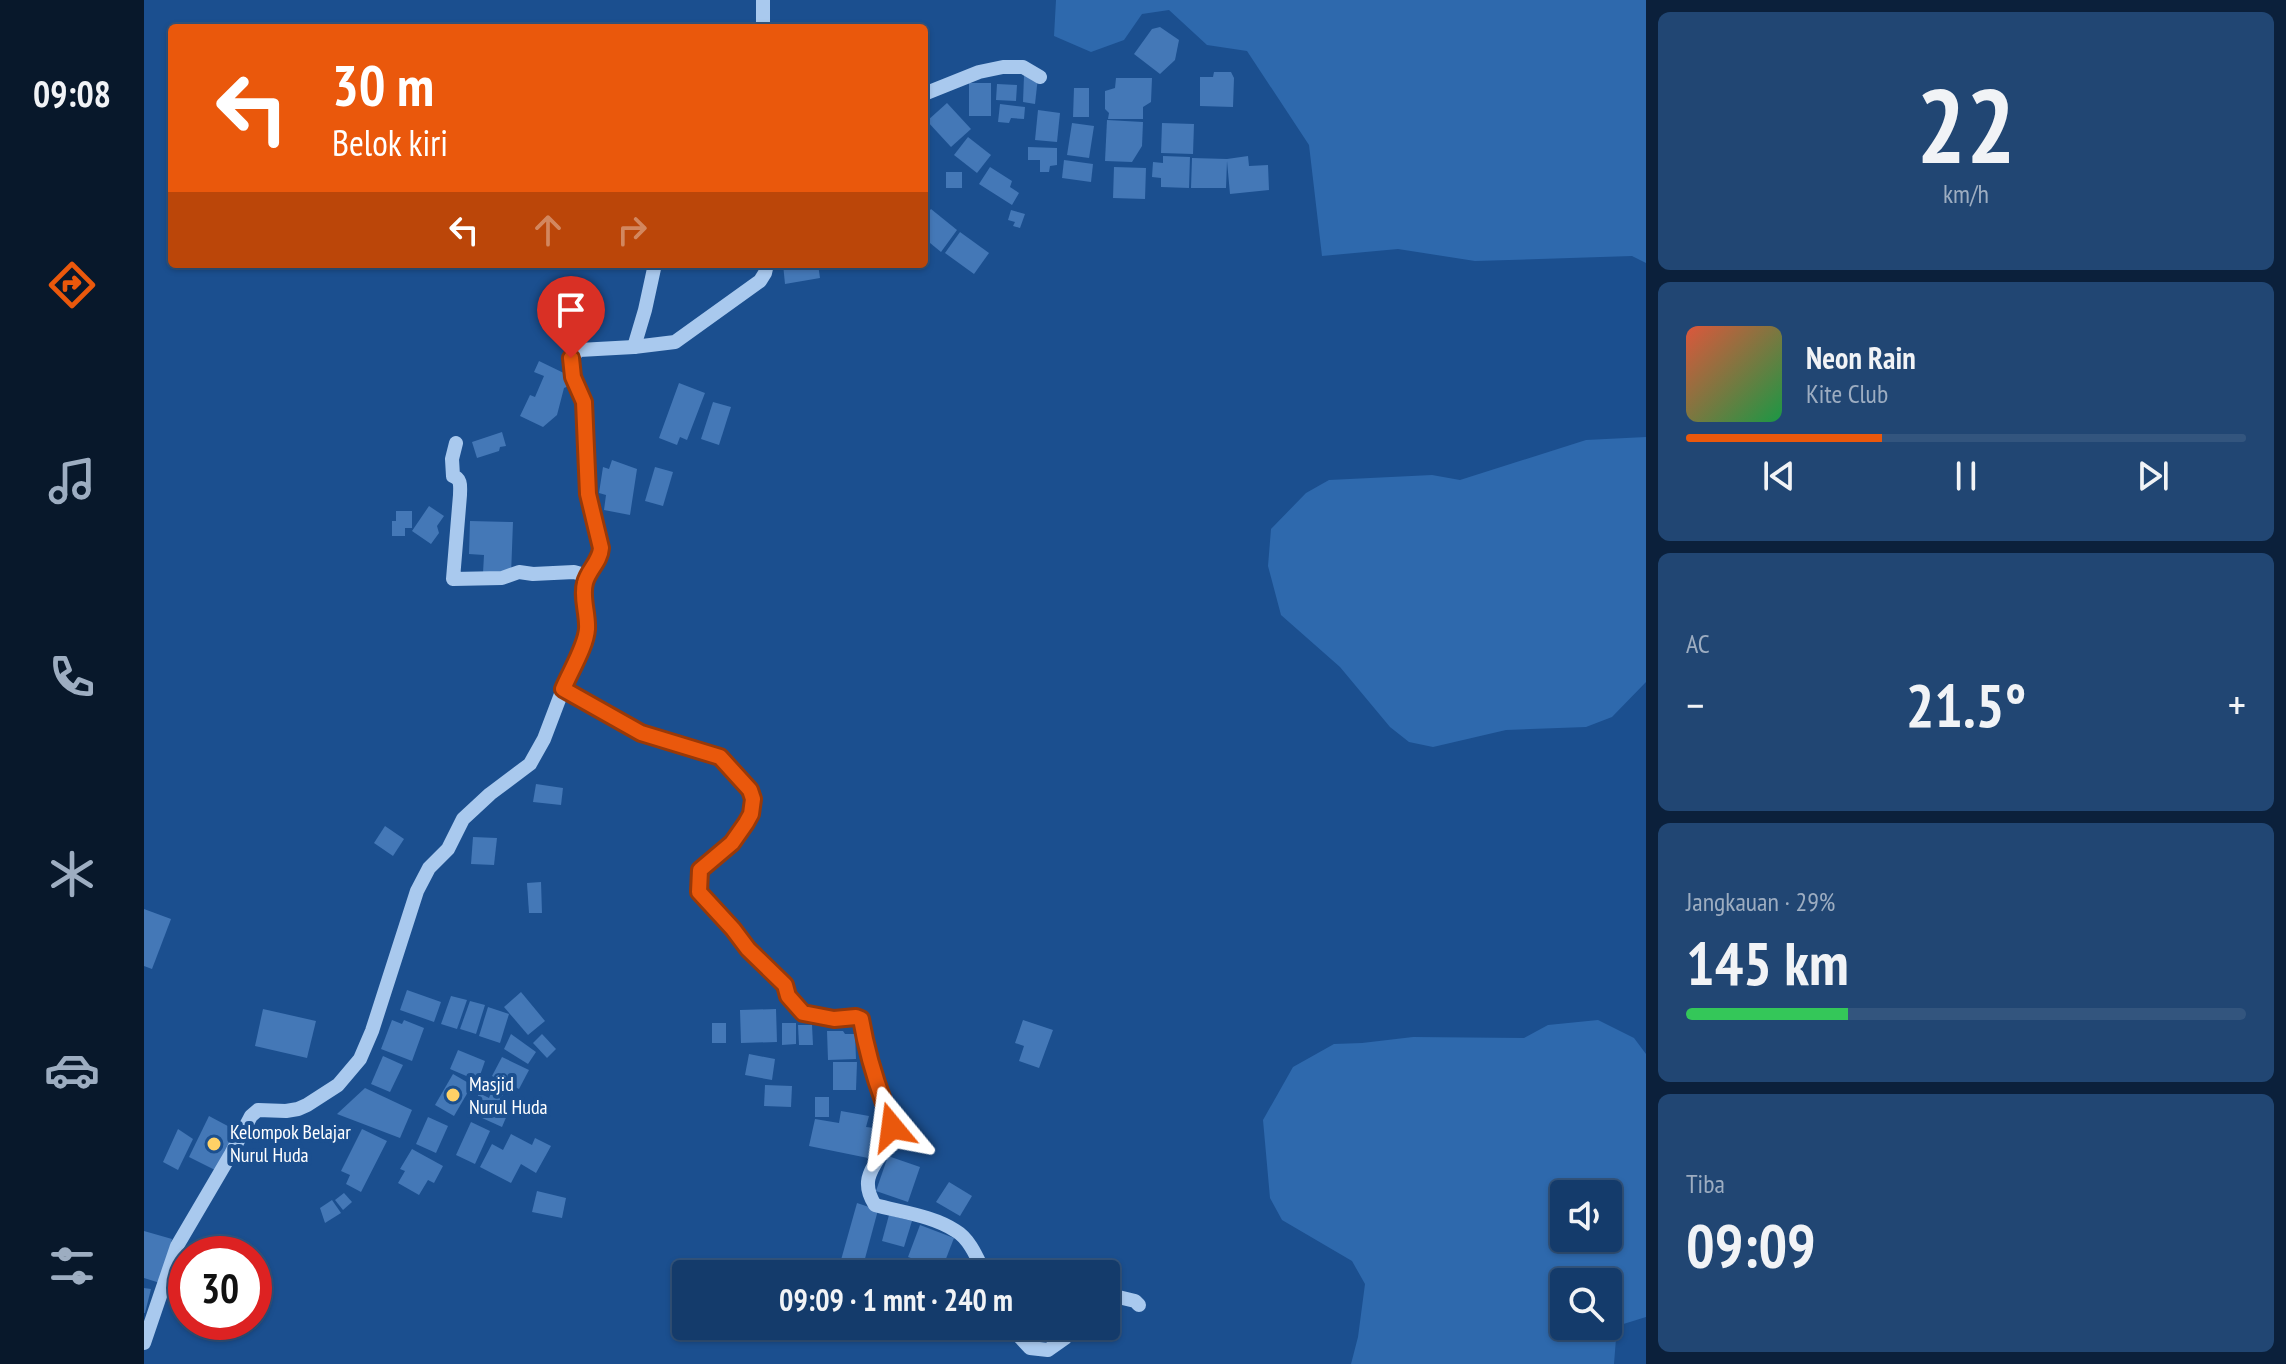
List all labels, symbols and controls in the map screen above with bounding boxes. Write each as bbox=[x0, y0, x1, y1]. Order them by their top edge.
text: 30 m bbox=[332, 49, 434, 121]
icon: left bbox=[200, 56, 304, 160]
text: 22 bbox=[1916, 57, 2016, 192]
text: 09:08 bbox=[33, 70, 111, 117]
text: Belok kiri bbox=[332, 119, 448, 166]
text: km/h bbox=[1943, 177, 1989, 210]
icon: left bbox=[442, 208, 486, 252]
icon: ahead bbox=[526, 208, 570, 252]
icon: right bbox=[610, 208, 654, 252]
icon: directions bbox=[44, 257, 100, 313]
pin bbox=[537, 276, 605, 358]
icon: arrive bbox=[549, 288, 593, 332]
text: Neon Rain bbox=[1806, 338, 1916, 377]
text: Kite Club bbox=[1806, 377, 1888, 410]
icon: music bbox=[44, 453, 100, 509]
icon: previous bbox=[1757, 454, 1801, 498]
icon: pause bbox=[1944, 454, 1988, 498]
icon: next bbox=[2131, 454, 2175, 498]
text: AC bbox=[1686, 627, 1710, 660]
icon: phone bbox=[44, 649, 100, 705]
text: 21.5° bbox=[1906, 666, 2026, 744]
text: − bbox=[1686, 676, 1704, 733]
text: + bbox=[2228, 676, 2246, 733]
icon: climate bbox=[44, 846, 100, 902]
text: Jangkauan · 29% bbox=[1686, 885, 1835, 918]
text: 145 km bbox=[1686, 924, 1849, 1002]
icon: car bbox=[44, 1042, 100, 1098]
place label: Masjid Nurul Huda bbox=[469, 1071, 548, 1120]
position arrow bbox=[850, 1085, 934, 1169]
marker: Masjid Nurul Huda bbox=[444, 1086, 462, 1104]
place label: Kelompok Belajar Nurul Huda bbox=[230, 1119, 351, 1168]
marker: Kelompok Belajar Nurul Huda bbox=[205, 1135, 223, 1153]
text: Tiba bbox=[1686, 1167, 1725, 1200]
map controls bbox=[1550, 1180, 1622, 1340]
button: sound bbox=[1550, 1180, 1622, 1252]
text: 09:09 bbox=[1686, 1206, 1816, 1284]
speed limit sign: 30 bbox=[168, 1236, 272, 1340]
icon: filters bbox=[44, 1238, 100, 1294]
button: search bbox=[1550, 1268, 1622, 1340]
text: 09:09 · 1 mnt · 240 m bbox=[779, 1280, 1013, 1319]

